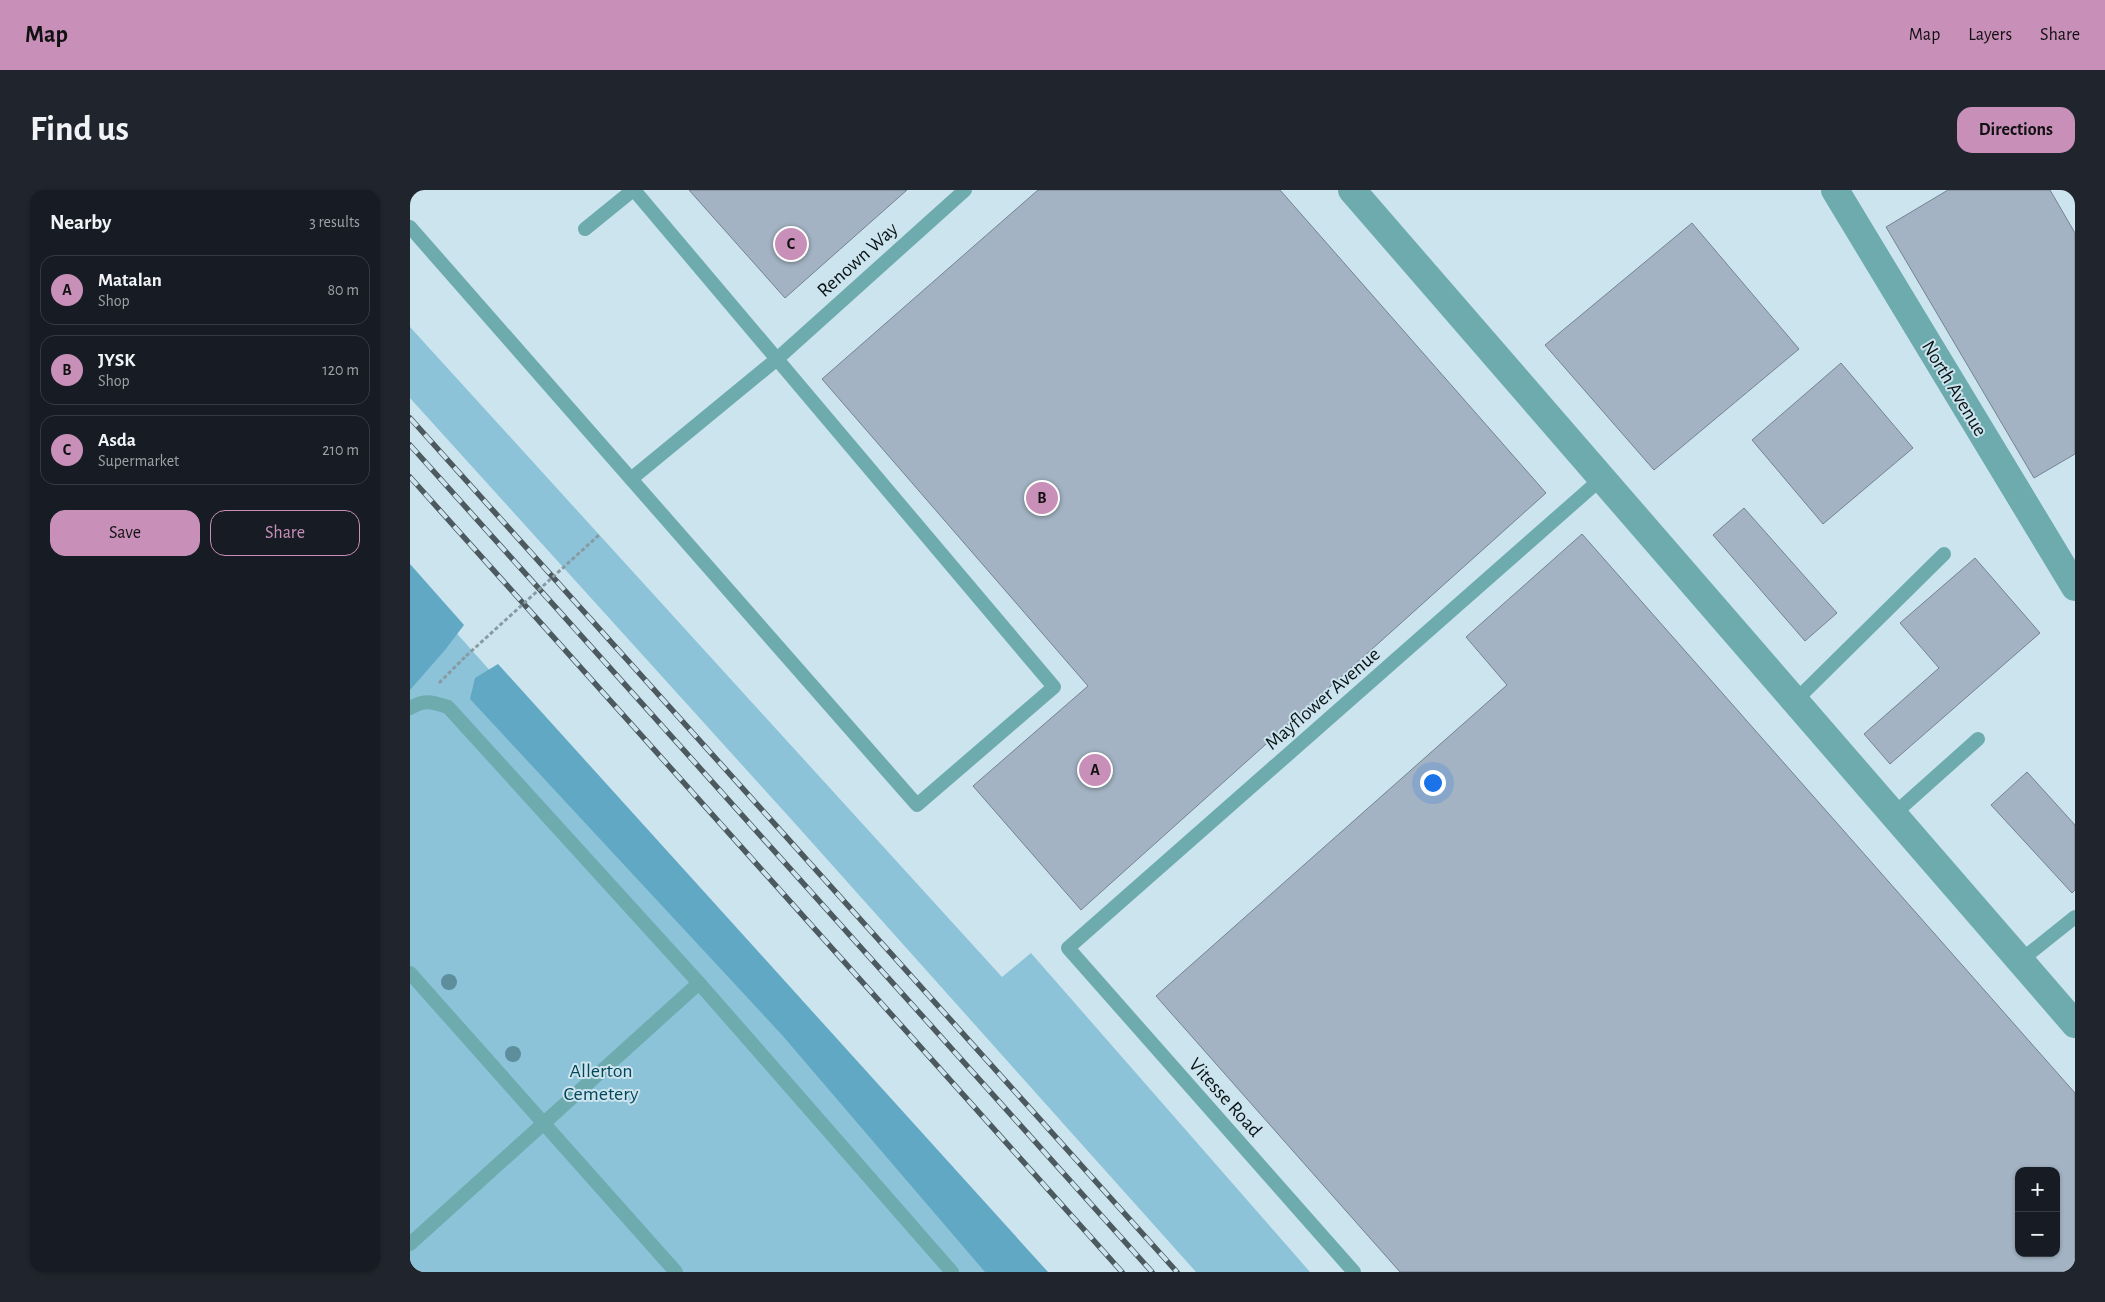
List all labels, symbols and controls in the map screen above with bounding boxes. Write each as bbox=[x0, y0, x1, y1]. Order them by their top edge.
text: Map bbox=[25, 23, 68, 47]
text: Map bbox=[1909, 26, 1940, 44]
text: Layers bbox=[1968, 26, 2012, 44]
text: Share bbox=[2040, 26, 2080, 44]
button: Directions bbox=[1957, 107, 2075, 153]
text: Find us bbox=[30, 112, 129, 147]
text: Nearby bbox=[50, 212, 111, 233]
text: 3 results bbox=[309, 214, 360, 230]
street label: Renown Way bbox=[813, 218, 902, 301]
pin: C bbox=[775, 225, 807, 263]
text: Matalan bbox=[98, 271, 162, 290]
text: A bbox=[62, 282, 72, 298]
text: 80 m bbox=[328, 282, 359, 298]
text: Shop bbox=[98, 293, 130, 309]
street label: North Avenue bbox=[1918, 337, 1990, 440]
text: JYSK bbox=[98, 351, 135, 370]
text: B bbox=[62, 362, 72, 378]
text: 120 m bbox=[322, 362, 359, 378]
text: Shop bbox=[98, 373, 130, 389]
text: Asda bbox=[98, 431, 136, 450]
text: C bbox=[63, 442, 71, 458]
text: 210 m bbox=[322, 442, 359, 458]
text: Supermarket bbox=[98, 453, 179, 469]
pin: B bbox=[1026, 479, 1058, 517]
button: Save bbox=[50, 510, 200, 556]
button: Share bbox=[210, 510, 360, 556]
street label: Mayflower Avenue bbox=[1262, 644, 1384, 754]
pin: A bbox=[1079, 751, 1111, 789]
your location bbox=[1420, 770, 1446, 796]
street label: Vitesse Road bbox=[1185, 1054, 1266, 1141]
park label: Allerton Cemetery bbox=[564, 1061, 639, 1104]
map controls bbox=[2015, 1167, 2060, 1257]
button: + bbox=[2015, 1167, 2060, 1212]
button: − bbox=[2015, 1212, 2060, 1257]

